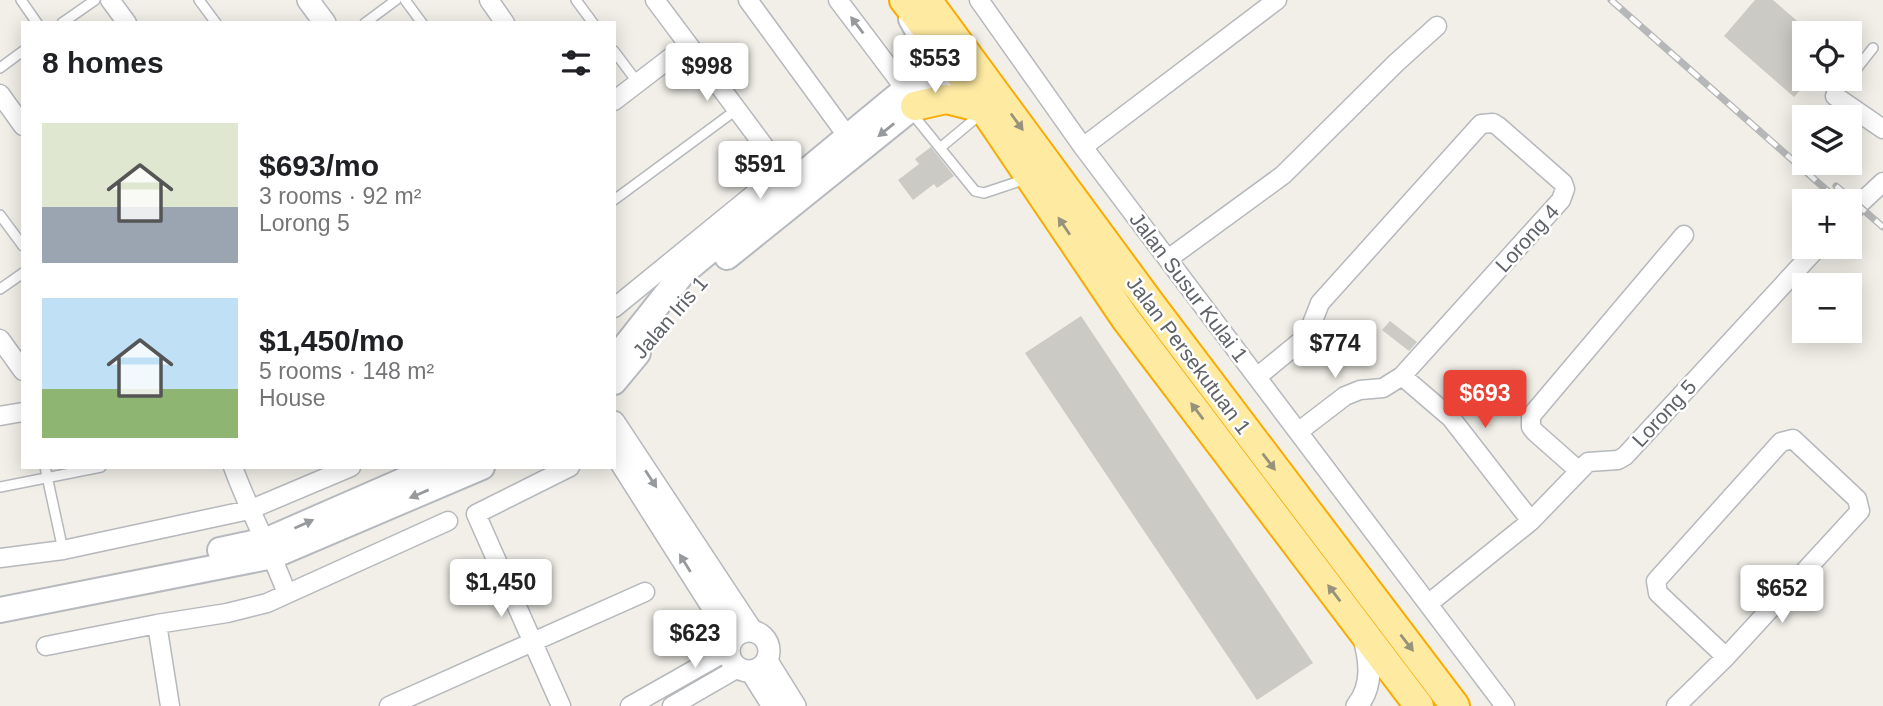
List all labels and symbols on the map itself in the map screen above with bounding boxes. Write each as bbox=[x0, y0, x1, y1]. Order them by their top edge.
one-way arrow bbox=[850, 17, 865, 35]
pin: $553 bbox=[894, 36, 976, 95]
pin: $998 bbox=[666, 43, 748, 103]
one-way arrow bbox=[1010, 113, 1024, 131]
one-way arrow bbox=[877, 122, 895, 136]
pin: $591 bbox=[719, 142, 801, 201]
street label: Lorong 4 bbox=[1491, 199, 1563, 277]
street label: Jalan Susur Kulai 1 bbox=[1125, 208, 1253, 366]
one-way arrow bbox=[1058, 217, 1071, 236]
street label: Jalan Iris 1 bbox=[628, 271, 712, 363]
street label: Jalan Persekutuan 1 bbox=[1122, 272, 1256, 438]
pin: $774 bbox=[1294, 320, 1376, 380]
pin: $693 bbox=[1444, 370, 1526, 430]
street label: Lorong 5 bbox=[1627, 375, 1701, 451]
one-way arrow bbox=[1189, 403, 1204, 421]
one-way arrow bbox=[1262, 453, 1276, 471]
one-way arrow bbox=[645, 469, 658, 489]
one-way arrow bbox=[409, 488, 429, 500]
one-way arrow bbox=[294, 518, 315, 529]
one-way arrow bbox=[678, 554, 691, 573]
pin: $1,450 bbox=[444, 560, 558, 619]
pin: $652 bbox=[1741, 566, 1823, 625]
one-way arrow bbox=[1327, 583, 1341, 602]
pin: $623 bbox=[654, 610, 736, 670]
one-way arrow bbox=[1399, 634, 1413, 652]

